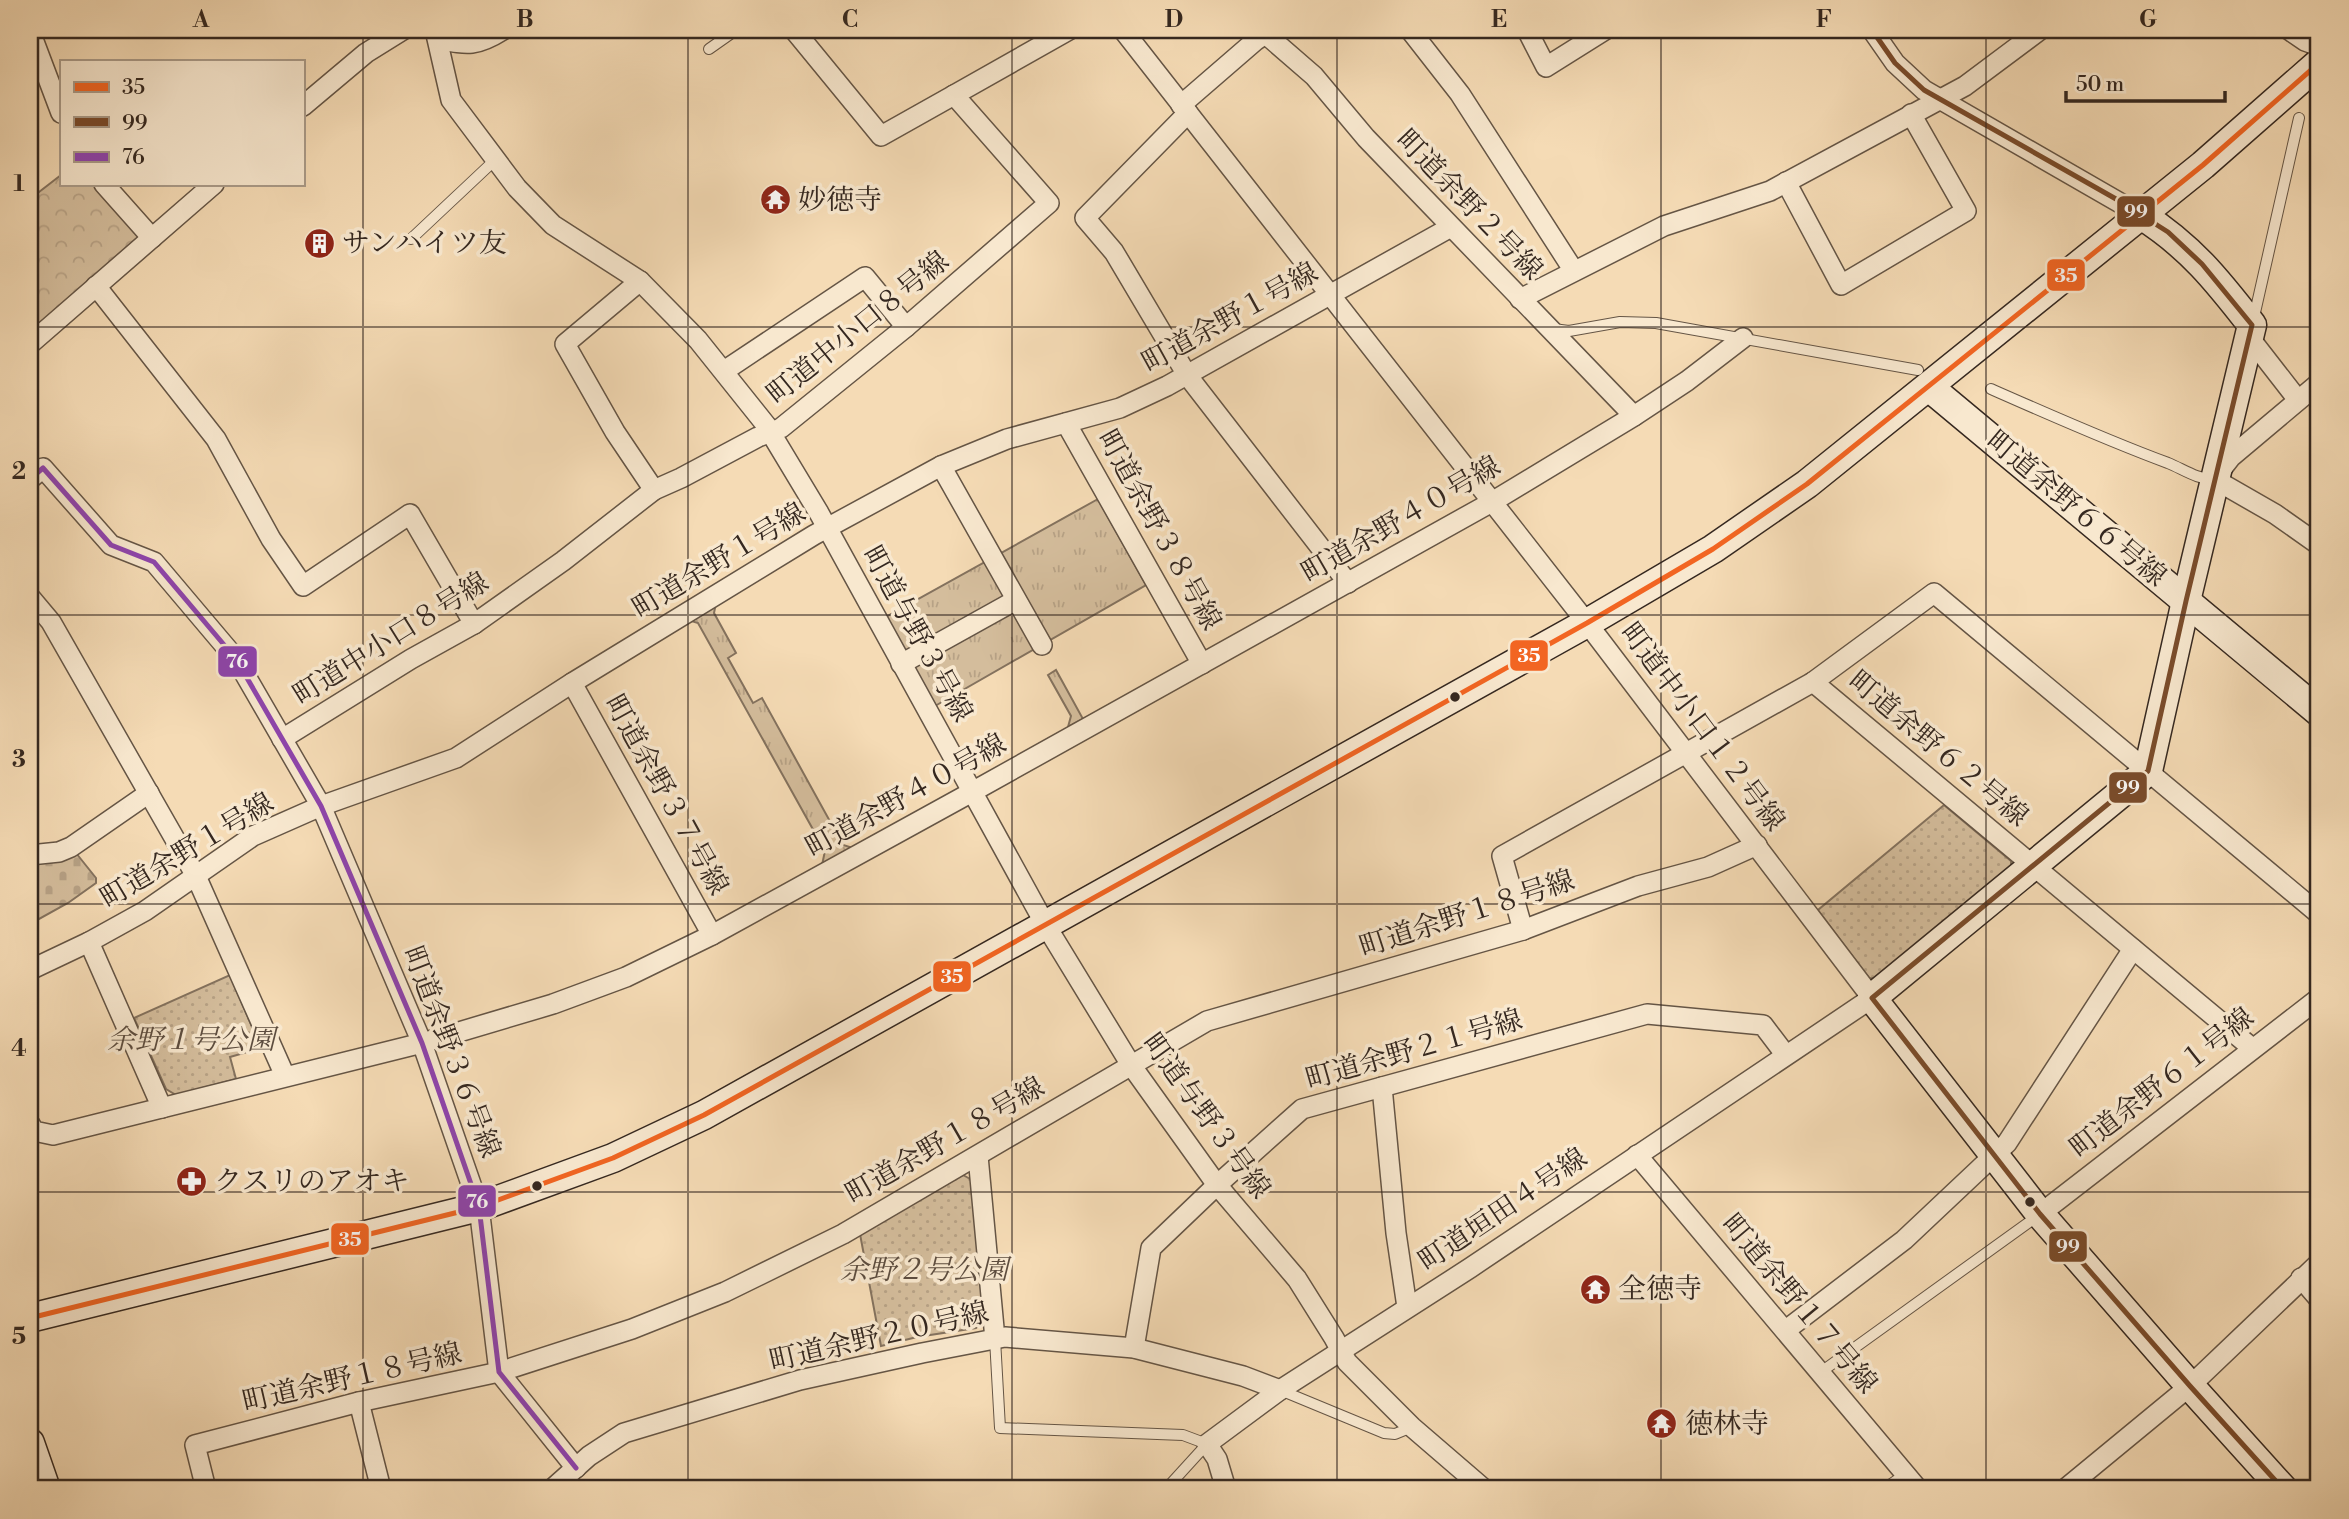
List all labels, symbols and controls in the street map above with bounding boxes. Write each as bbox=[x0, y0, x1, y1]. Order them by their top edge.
text: A bbox=[192, 6, 210, 34]
text: B bbox=[516, 6, 534, 34]
text: C bbox=[842, 6, 858, 34]
text: D bbox=[1165, 6, 1183, 34]
text: E bbox=[1491, 6, 1507, 34]
text: F bbox=[1816, 6, 1832, 34]
text: G bbox=[2139, 6, 2157, 34]
legend bbox=[60, 60, 304, 186]
scale bar bbox=[2066, 60, 2225, 104]
text: 50 m bbox=[2076, 72, 2124, 98]
text: 35 bbox=[122, 75, 145, 101]
text: 99 bbox=[122, 111, 147, 137]
street label: 町道余野２号線 bbox=[1388, 122, 1550, 288]
text: 76 bbox=[122, 145, 145, 171]
text: 1 bbox=[13, 170, 25, 198]
temple icon: 妙徳寺 bbox=[758, 183, 792, 217]
place label: 妙徳寺 bbox=[798, 183, 882, 218]
line badge: 99 bbox=[2116, 195, 2156, 228]
text: 99 bbox=[2124, 200, 2148, 224]
building icon: サンハイツ友 bbox=[302, 226, 336, 260]
place label: サンハイツ友 bbox=[342, 226, 507, 261]
street label: 町道中小口８号線 bbox=[760, 244, 956, 412]
street label: 町道余野１号線 bbox=[1136, 255, 1324, 381]
line badge: 35 bbox=[2046, 258, 2086, 292]
text: 35 bbox=[2054, 264, 2078, 288]
street label: 町道余野３８号線 bbox=[1089, 424, 1229, 636]
street label: 町道余野６６号線 bbox=[1979, 424, 2173, 594]
street label: 町道余野４０号線 bbox=[1295, 449, 1507, 591]
text: 2 bbox=[12, 458, 26, 486]
street label: 町道余野１号線 bbox=[626, 496, 812, 626]
street label: 町道与野３号線 bbox=[854, 540, 980, 728]
street label: 町道中小口８号線 bbox=[287, 565, 495, 713]
street label: 町道中小口１２号線 bbox=[1612, 616, 1792, 838]
line badge: 35 bbox=[1509, 639, 1549, 672]
text: 35 bbox=[1517, 644, 1541, 668]
line badge: 76 bbox=[217, 645, 258, 678]
text: 76 bbox=[226, 650, 248, 674]
street label: 町道余野６２号線 bbox=[1841, 664, 2035, 834]
street label: 町道余野３７号線 bbox=[596, 689, 736, 901]
unlabelled marker bbox=[1448, 690, 1462, 704]
street label: 町道余野４０号線 bbox=[800, 726, 1012, 866]
text: 3 bbox=[12, 746, 26, 774]
line badge: 99 bbox=[2108, 771, 2148, 804]
text: 99 bbox=[2116, 776, 2140, 800]
street label: 町道余野１号線 bbox=[94, 786, 280, 916]
street label: 町道余野１８号線 bbox=[1355, 863, 1579, 965]
street label: 町道余野３６号線 bbox=[395, 941, 507, 1163]
line badge: 35 bbox=[932, 960, 972, 993]
text: 35 bbox=[940, 965, 964, 989]
street label: 町道余野６１号線 bbox=[2063, 1000, 2261, 1166]
street label: 町道余野２１号線 bbox=[1302, 1002, 1526, 1098]
park label: 余野１号公園 bbox=[107, 1023, 279, 1058]
street label: 町道与野３号線 bbox=[1134, 1026, 1278, 1206]
text: 4 bbox=[11, 1035, 27, 1063]
street label: 町道余野１８号線 bbox=[839, 1070, 1051, 1212]
street label: 町道垣田４号線 bbox=[1412, 1141, 1594, 1279]
pharmacy icon: クスリのアオキ bbox=[174, 1164, 208, 1198]
place label: クスリのアオキ bbox=[214, 1164, 409, 1199]
unlabelled marker bbox=[530, 1179, 544, 1193]
line badge: 76 bbox=[457, 1184, 497, 1218]
text: 76 bbox=[466, 1190, 488, 1214]
unlabelled marker bbox=[2023, 1195, 2037, 1209]
street label: 町道余野１７号線 bbox=[1714, 1207, 1884, 1401]
line badge: 35 bbox=[330, 1222, 370, 1256]
text: 35 bbox=[338, 1228, 362, 1252]
line badge: 99 bbox=[2048, 1230, 2088, 1263]
text: 99 bbox=[2056, 1235, 2080, 1259]
park label: 余野２号公園 bbox=[840, 1253, 1012, 1288]
temple icon: 全徳寺 bbox=[1578, 1272, 1612, 1306]
place label: 全徳寺 bbox=[1618, 1272, 1702, 1307]
street label: 町道余野２０号線 bbox=[766, 1295, 992, 1379]
text: 5 bbox=[12, 1323, 26, 1351]
street label: 町道余野１８号線 bbox=[239, 1336, 465, 1420]
temple icon: 徳林寺 bbox=[1645, 1407, 1679, 1441]
place label: 徳林寺 bbox=[1685, 1407, 1769, 1442]

